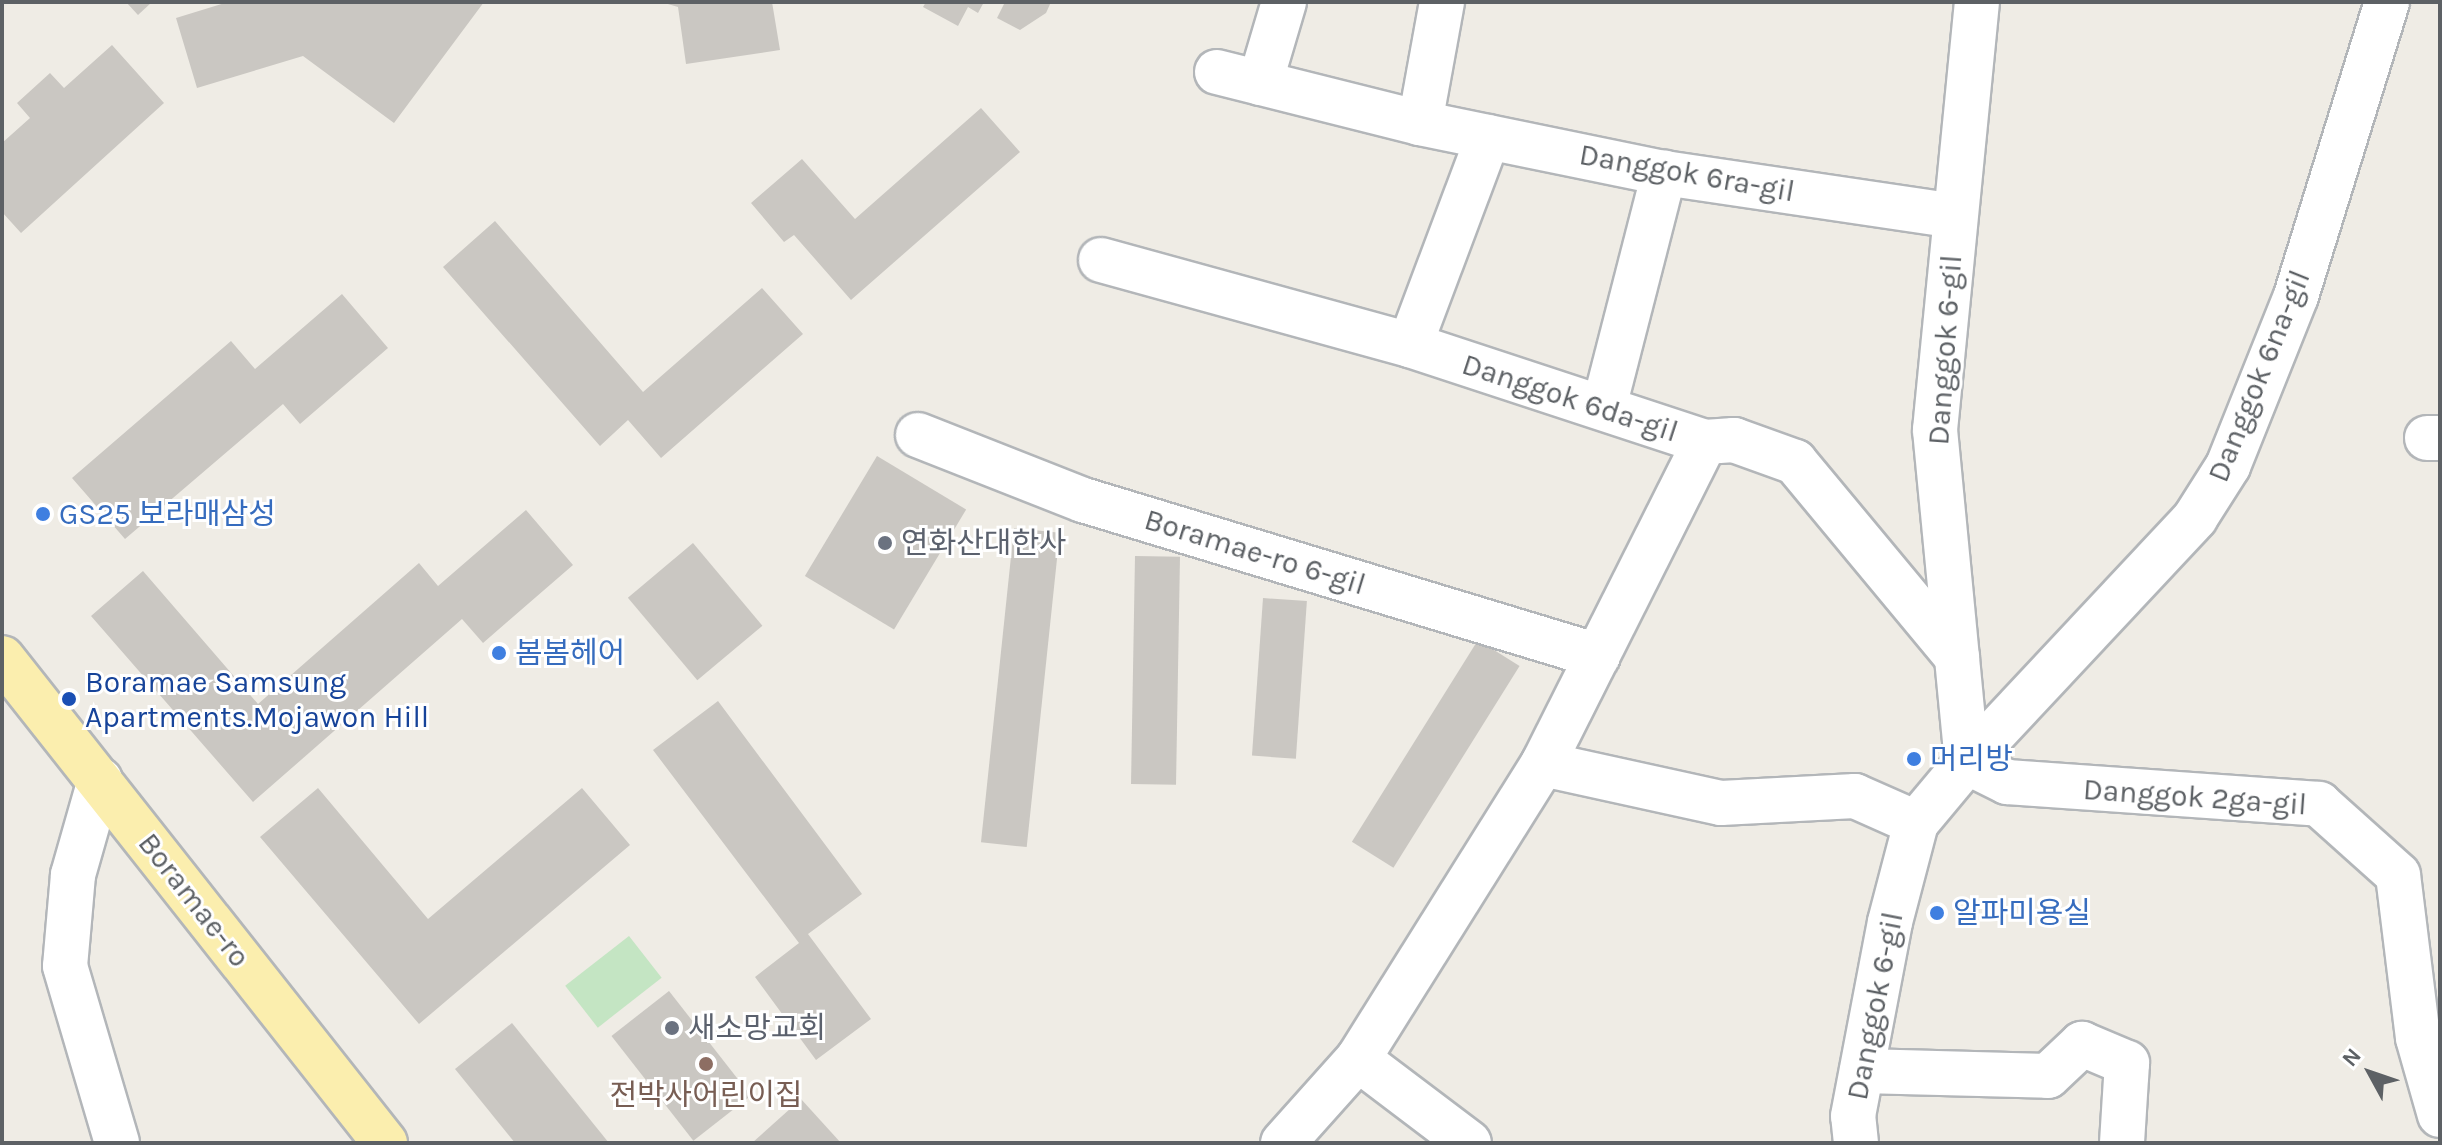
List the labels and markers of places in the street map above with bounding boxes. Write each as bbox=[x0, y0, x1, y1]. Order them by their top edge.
place label: GS25 보라매삼성 bbox=[59, 496, 276, 532]
marker: GS25 보라매삼성 bbox=[34, 505, 52, 523]
place label: 연화산대한사 bbox=[901, 525, 1067, 561]
marker: 연화산대한사 bbox=[876, 534, 894, 552]
place label: 봄봄헤어 bbox=[515, 635, 625, 671]
marker: 봄봄헤어 bbox=[490, 644, 508, 662]
place label: Boramae Samsung Apartments.Mojawon Hill bbox=[85, 664, 429, 734]
marker: Boramae Samsung Apartments.Mojawon Hill bbox=[60, 690, 78, 708]
place label: 머리방 bbox=[1930, 741, 2013, 777]
marker: 머리방 bbox=[1905, 750, 1923, 768]
place label: 알파미용실 bbox=[1953, 895, 2091, 931]
marker: 알파미용실 bbox=[1928, 904, 1946, 922]
place label: 새소망교회 bbox=[688, 1010, 826, 1046]
marker: 새소망교회 bbox=[663, 1019, 681, 1037]
marker: 전박사어린이집 bbox=[697, 1055, 715, 1073]
place label: 전박사어린이집 bbox=[609, 1077, 803, 1113]

